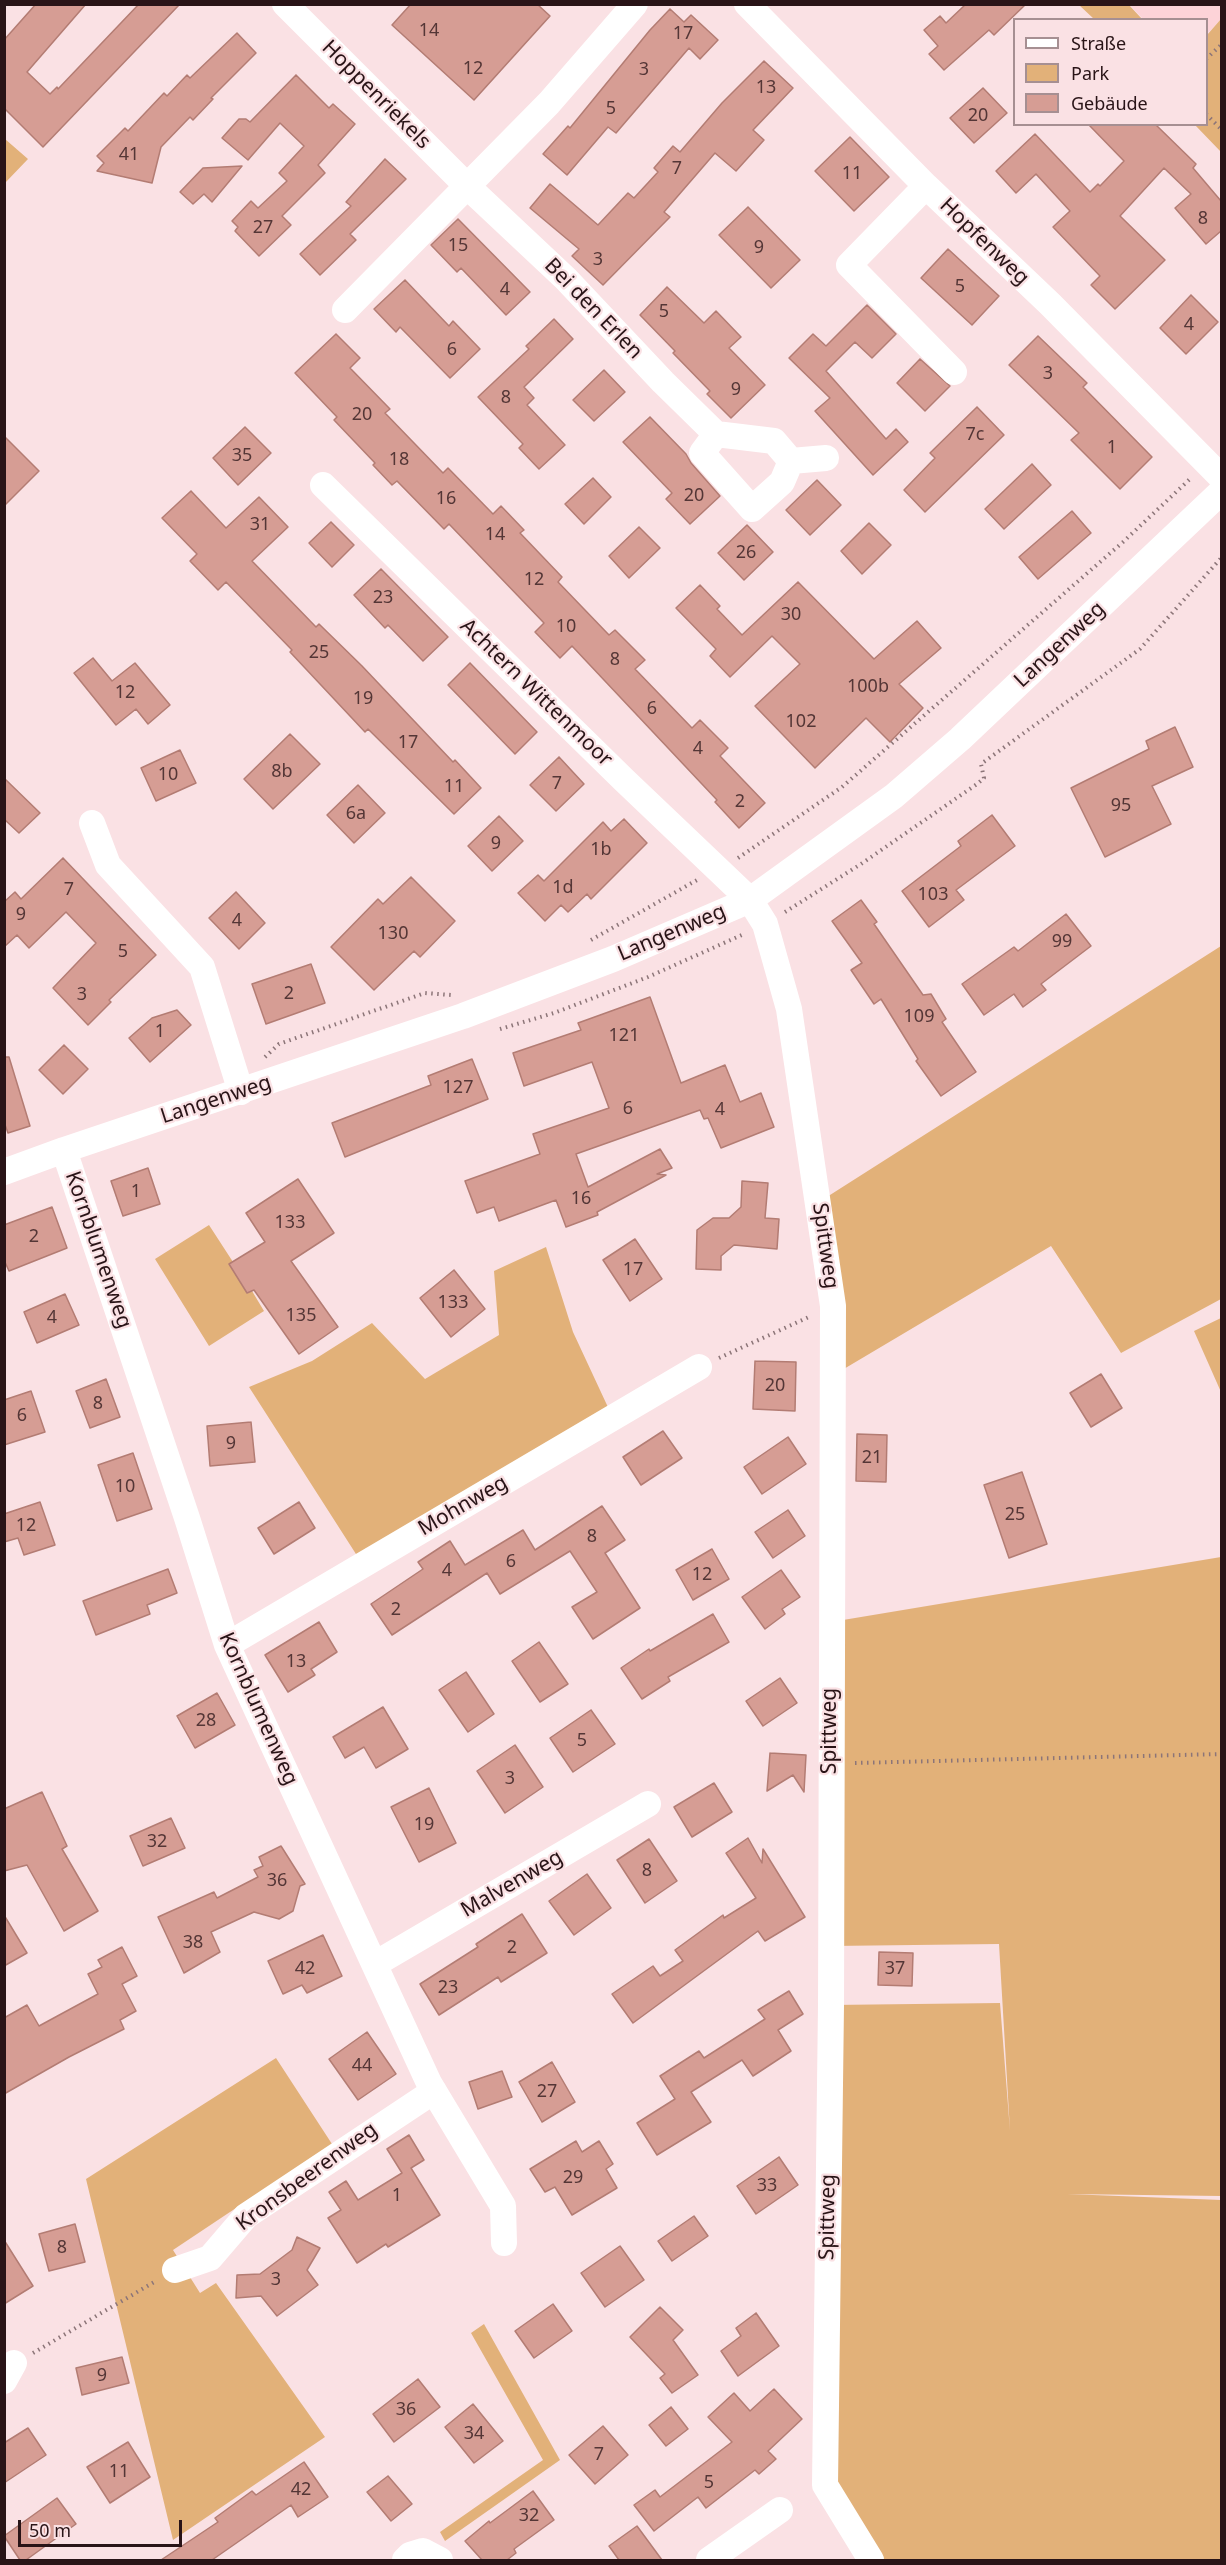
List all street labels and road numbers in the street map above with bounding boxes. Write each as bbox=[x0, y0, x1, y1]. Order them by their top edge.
street label: Hoppenriekels bbox=[316, 35, 436, 155]
street label: Hopfenweg bbox=[934, 193, 1034, 291]
street label: Bei den Erlen bbox=[539, 253, 647, 365]
street label: Langenweg bbox=[1009, 597, 1111, 693]
street label: Achtern Wittenmoor bbox=[455, 614, 617, 772]
street label: Langenweg bbox=[614, 899, 730, 967]
street label: Langenweg bbox=[158, 1070, 274, 1130]
street label: Kornblumenweg bbox=[59, 1168, 137, 1332]
street label: Spittweg bbox=[807, 1202, 843, 1290]
street label: Mohnweg bbox=[414, 1470, 512, 1542]
street label: Kornblumenweg bbox=[213, 1629, 303, 1789]
street label: Spittweg bbox=[817, 1688, 843, 1774]
street label: Malvenweg bbox=[457, 1845, 567, 1923]
street label: Kronsbeerenweg bbox=[232, 2117, 382, 2237]
street label: Spittweg bbox=[815, 2174, 841, 2260]

